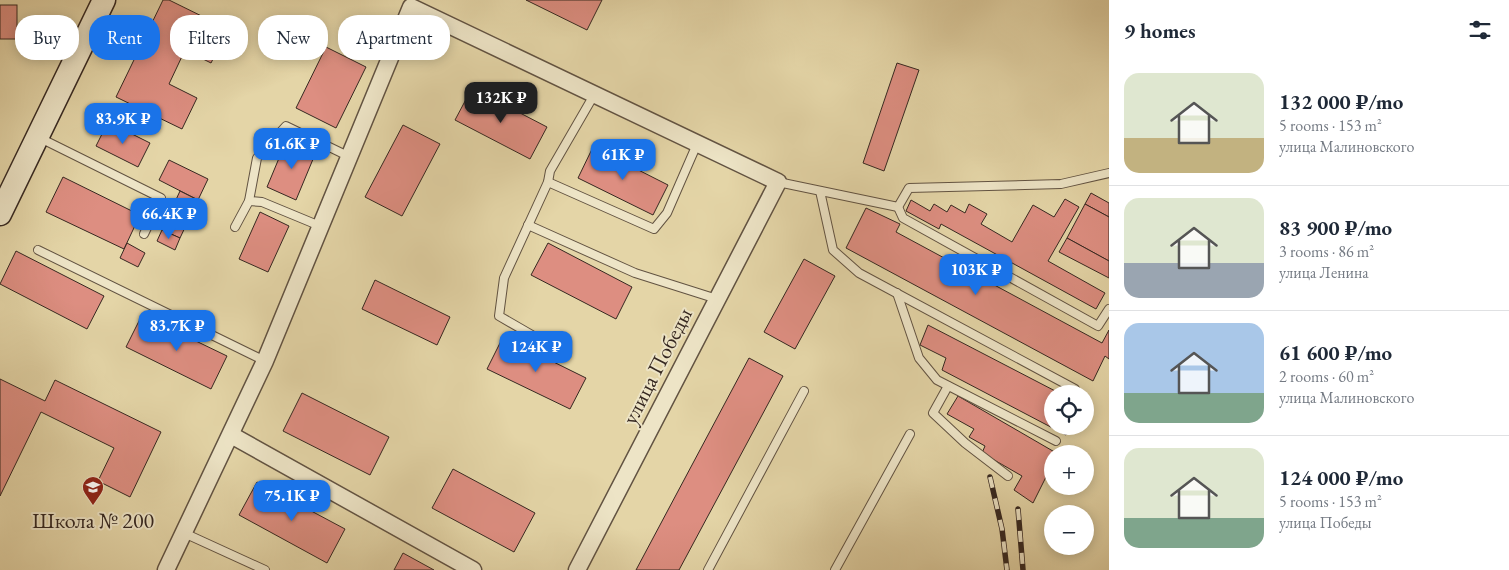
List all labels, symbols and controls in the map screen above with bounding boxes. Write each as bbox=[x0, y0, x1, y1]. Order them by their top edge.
chip: Buy bbox=[15, 15, 79, 60]
chip: Rent bbox=[89, 15, 160, 60]
chip: Filters bbox=[170, 15, 248, 60]
chip: New bbox=[258, 15, 328, 60]
chip: Apartment bbox=[338, 15, 450, 60]
icon: filters bbox=[1466, 16, 1494, 44]
text: 9 homes bbox=[1124, 17, 1196, 44]
pin: 132K ₽ bbox=[460, 82, 542, 124]
text: 132K ₽ bbox=[475, 87, 527, 108]
text: 132 000 ₽/mo bbox=[1279, 88, 1403, 115]
icon: home bbox=[1164, 93, 1224, 153]
pin: 83.9K ₽ bbox=[77, 102, 169, 145]
text: 83.9K ₽ bbox=[95, 108, 151, 129]
text: 5 rooms · 153 m² bbox=[1279, 115, 1382, 136]
pin: 61.6K ₽ bbox=[246, 128, 338, 170]
text: 61.6K ₽ bbox=[264, 133, 320, 154]
text: улица Малиновского bbox=[1279, 136, 1414, 157]
pin: 61K ₽ bbox=[588, 138, 658, 181]
text: 61K ₽ bbox=[602, 144, 644, 165]
pin: 66.4K ₽ bbox=[123, 198, 215, 240]
text: 66.4K ₽ bbox=[141, 203, 197, 224]
text: 83 900 ₽/mo bbox=[1279, 214, 1392, 241]
icon: home bbox=[1164, 218, 1224, 278]
text: 3 rooms · 86 m² bbox=[1279, 241, 1374, 262]
pin: 103K ₽ bbox=[935, 254, 1017, 296]
text: 103K ₽ bbox=[950, 259, 1002, 280]
text: улица Ленина bbox=[1279, 262, 1369, 283]
street label: улица Победы bbox=[615, 303, 699, 429]
pin: 83.7K ₽ bbox=[131, 310, 223, 352]
text: 83.7K ₽ bbox=[149, 315, 205, 336]
pin: 124K ₽ bbox=[495, 330, 577, 373]
text: 124K ₽ bbox=[510, 336, 562, 357]
text: 61 600 ₽/mo bbox=[1279, 339, 1392, 366]
icon: home bbox=[1164, 343, 1224, 403]
text: 2 rooms · 60 m² bbox=[1279, 366, 1374, 387]
map controls bbox=[1044, 385, 1094, 555]
button: locate bbox=[1044, 385, 1094, 435]
text: улица Малиновского bbox=[1279, 387, 1414, 408]
button: + bbox=[1044, 445, 1094, 495]
text: 124 000 ₽/mo bbox=[1279, 464, 1403, 491]
icon: home bbox=[1164, 468, 1224, 528]
school or university icon: Школа № 200 bbox=[81, 475, 105, 506]
pin: 75.1K ₽ bbox=[246, 480, 338, 522]
text: 75.1K ₽ bbox=[264, 485, 320, 506]
text: 5 rooms · 153 m² bbox=[1279, 491, 1382, 512]
button: − bbox=[1044, 505, 1094, 555]
place label: Школа № 200 bbox=[32, 506, 154, 535]
text: улица Победы bbox=[1279, 512, 1372, 533]

